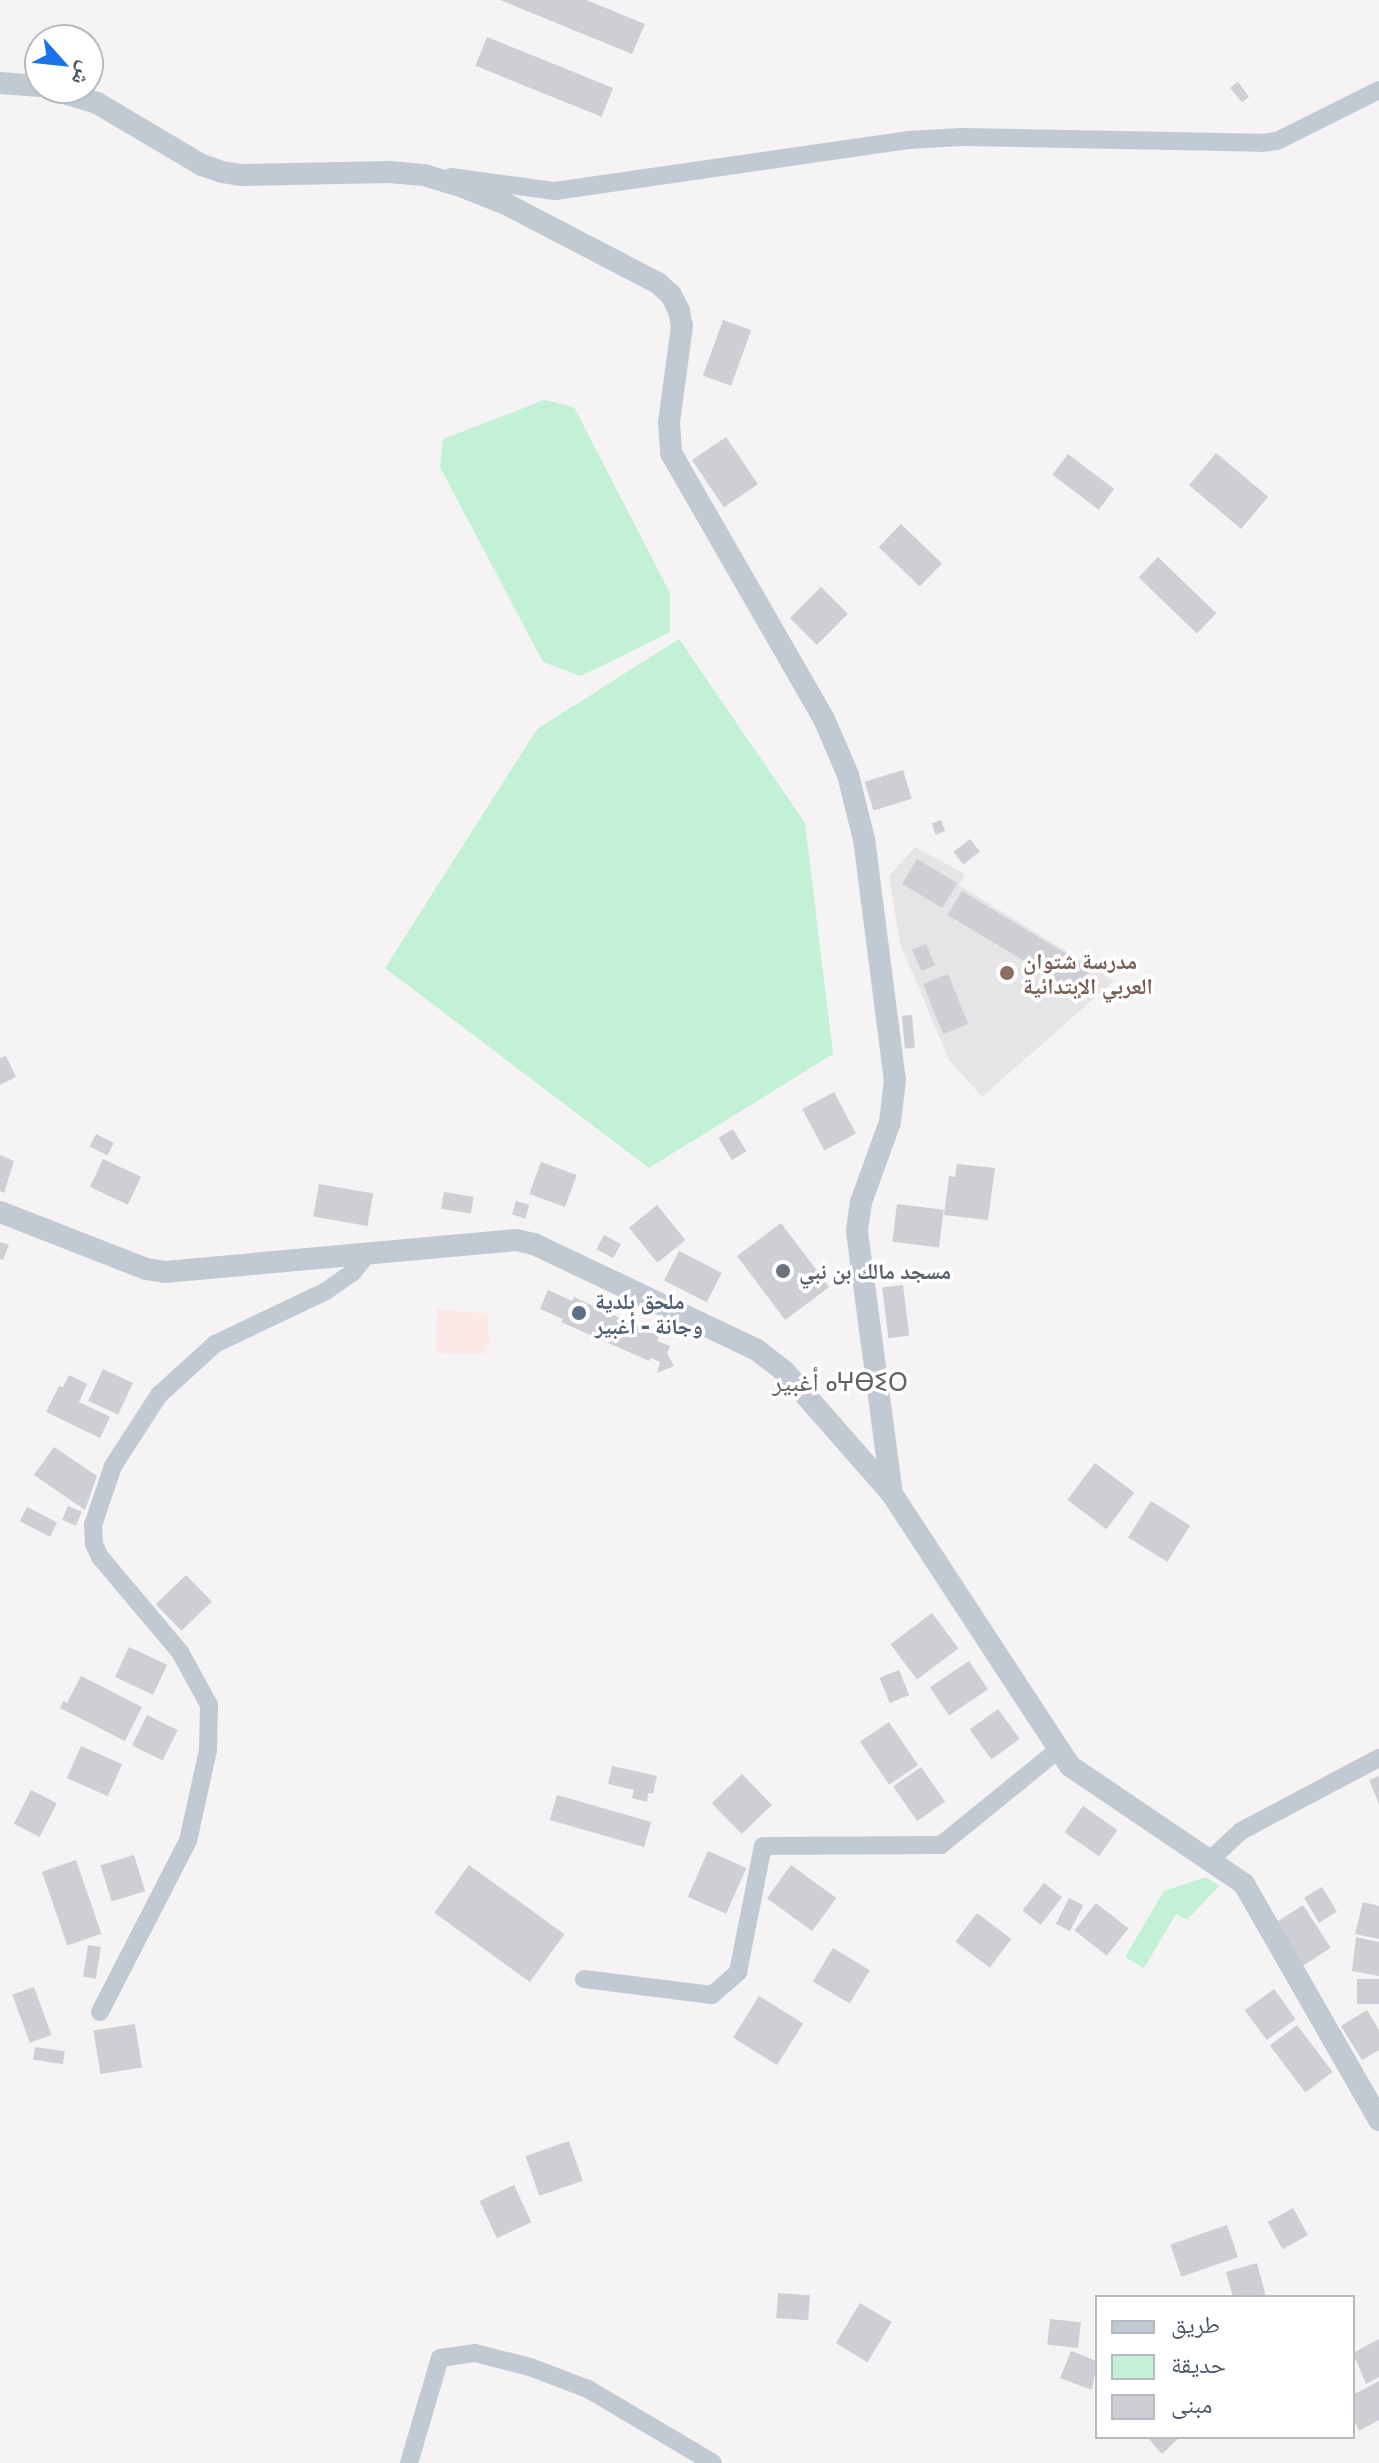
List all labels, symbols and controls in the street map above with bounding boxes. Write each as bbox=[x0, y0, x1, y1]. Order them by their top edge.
north arrow bbox=[24, 24, 104, 104]
text: ش bbox=[67, 58, 101, 91]
place label: مدرسة شتوان العربي الإبتدائية bbox=[1023, 947, 1153, 998]
marker: مدرسة شتوان العربي الإبتدائية bbox=[998, 964, 1016, 982]
place label: مسجد مالك بن نبي bbox=[799, 1258, 951, 1284]
marker: مسجد مالك بن نبي bbox=[774, 1262, 792, 1280]
place label: ملحق بلدية وجانة - أغبير bbox=[595, 1287, 703, 1338]
marker: ملحق بلدية وجانة - أغبير bbox=[570, 1304, 588, 1322]
district label: أغبير ⴰⵖⴱⵉⵔ bbox=[772, 1366, 908, 1398]
legend bbox=[1095, 2295, 1355, 2439]
text: طريق bbox=[1171, 2309, 1220, 2338]
text: حديقة bbox=[1171, 2349, 1226, 2378]
text: مبنى bbox=[1171, 2389, 1212, 2418]

